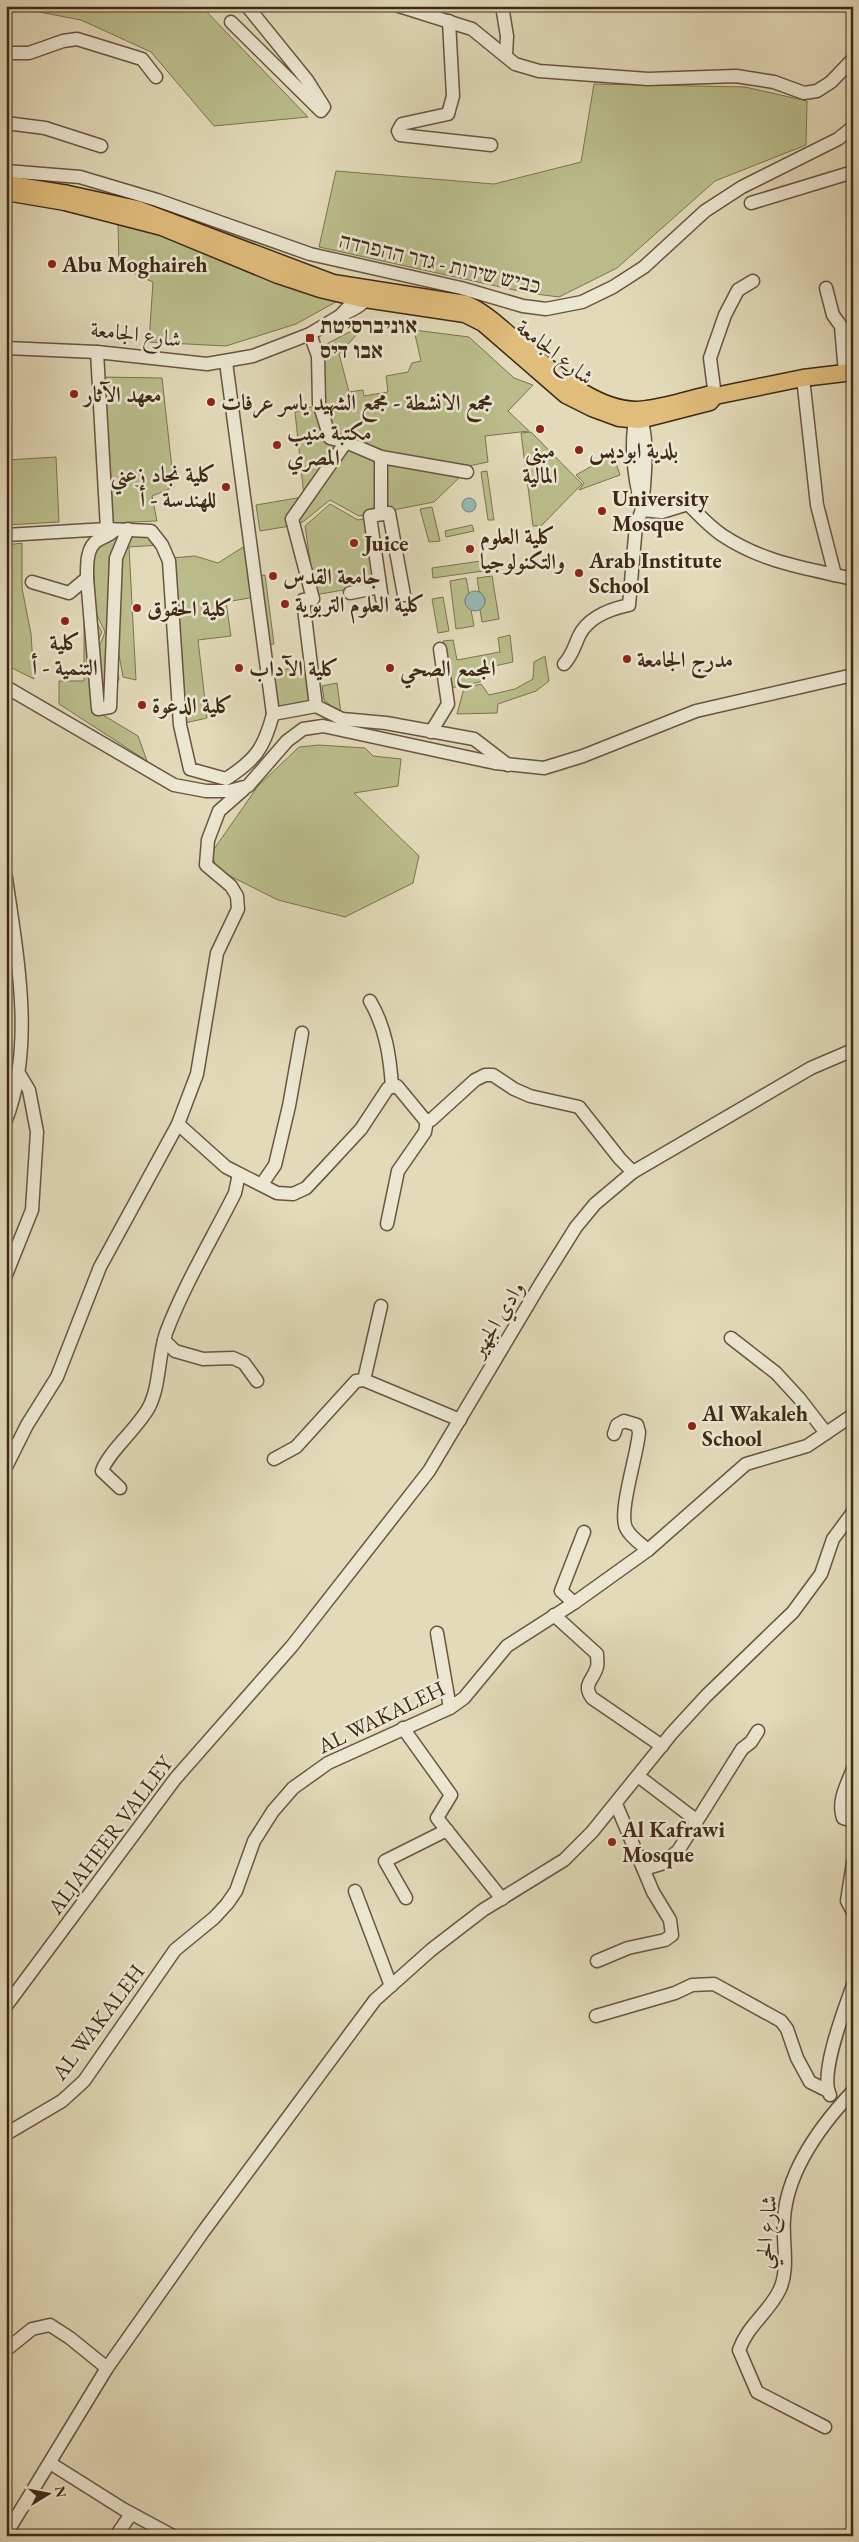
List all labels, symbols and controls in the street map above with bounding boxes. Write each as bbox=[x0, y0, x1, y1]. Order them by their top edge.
street label: כביש שירות - גדר ההפרדה bbox=[336, 226, 544, 300]
place label: Abu Moghaireh bbox=[61, 250, 208, 279]
marker: Abu Moghaireh bbox=[46, 258, 58, 270]
place label: אוניברסיטת אבו דיס bbox=[320, 311, 417, 365]
street label: شارع الجامعة bbox=[508, 312, 600, 395]
street label: شارع الجامعة bbox=[88, 314, 183, 358]
marker: אוניברסיטת אבו דיס bbox=[304, 332, 316, 344]
place label: معهد الآثار bbox=[81, 380, 162, 409]
marker: معهد الآثار bbox=[68, 388, 80, 400]
place label: مجمع الانشطة - مجمع الشهيد ياسر عرفات bbox=[221, 388, 493, 423]
marker: مجمع الانشطة - مجمع الشهيد ياسر عرفات bbox=[205, 396, 217, 408]
place label: مكتبة منيب المصري bbox=[287, 418, 372, 476]
marker: مبنى المالية bbox=[534, 423, 546, 435]
place label: مبنى المالية bbox=[522, 436, 558, 490]
place label: بلدية ابوديس bbox=[589, 436, 678, 465]
marker: مكتبة منيب المصري bbox=[271, 439, 283, 451]
marker: بلدية ابوديس bbox=[573, 444, 585, 456]
place label: كلية نجاد زعني للهندسة - أ bbox=[110, 460, 216, 514]
marker: كلية نجاد زعني للهندسة - أ bbox=[220, 481, 232, 493]
place label: University Mosque bbox=[612, 484, 709, 538]
marker: University Mosque bbox=[596, 505, 608, 517]
place label: كلية العلوم والتكنولوجيا bbox=[480, 522, 565, 576]
place label: Juice bbox=[362, 529, 408, 558]
marker: Juice bbox=[348, 537, 360, 549]
marker: كلية العلوم والتكنولوجيا bbox=[464, 543, 476, 555]
place label: Arab Institute School bbox=[588, 546, 722, 600]
place label: جامعة القدس bbox=[283, 562, 381, 591]
marker: Arab Institute School bbox=[573, 567, 585, 579]
marker: جامعة القدس bbox=[267, 570, 279, 582]
place label: كلية العلوم التربوية bbox=[295, 590, 425, 624]
place label: كلية الحقوق bbox=[147, 594, 233, 623]
marker: كلية العلوم التربوية bbox=[279, 598, 291, 610]
marker: كلية الحقوق bbox=[131, 602, 143, 614]
marker: كلية التنمية - أ bbox=[59, 615, 71, 627]
place label: كلية التنمية - أ bbox=[31, 628, 98, 682]
place label: مدرج الجامعة bbox=[637, 645, 733, 679]
marker: مدرج الجامعة bbox=[621, 653, 633, 665]
place label: كلية الآداب bbox=[249, 654, 339, 683]
place label: المجمع الصحي bbox=[400, 654, 496, 689]
marker: كلية الآداب bbox=[233, 662, 245, 674]
marker: المجمع الصحي bbox=[384, 662, 396, 674]
place label: كلية الدعوة bbox=[152, 691, 233, 720]
marker: كلية الدعوة bbox=[136, 699, 148, 711]
street label: وادي الجهير bbox=[462, 1276, 534, 1366]
place label: Al Wakaleh School bbox=[701, 1399, 808, 1453]
marker: Al Wakaleh School bbox=[686, 1420, 698, 1432]
street label: AL WAKALEH bbox=[312, 1674, 449, 1761]
street label: ALJAHEER VALLEY bbox=[40, 1749, 180, 1921]
place label: Al Kafrawi Mosque bbox=[621, 1815, 725, 1869]
marker: Al Kafrawi Mosque bbox=[606, 1836, 618, 1848]
street label: AL WAKALEH bbox=[44, 1958, 151, 2087]
street label: شارع الحي bbox=[748, 2194, 790, 2271]
north arrow bbox=[22, 2470, 72, 2520]
text: N bbox=[51, 2485, 71, 2500]

